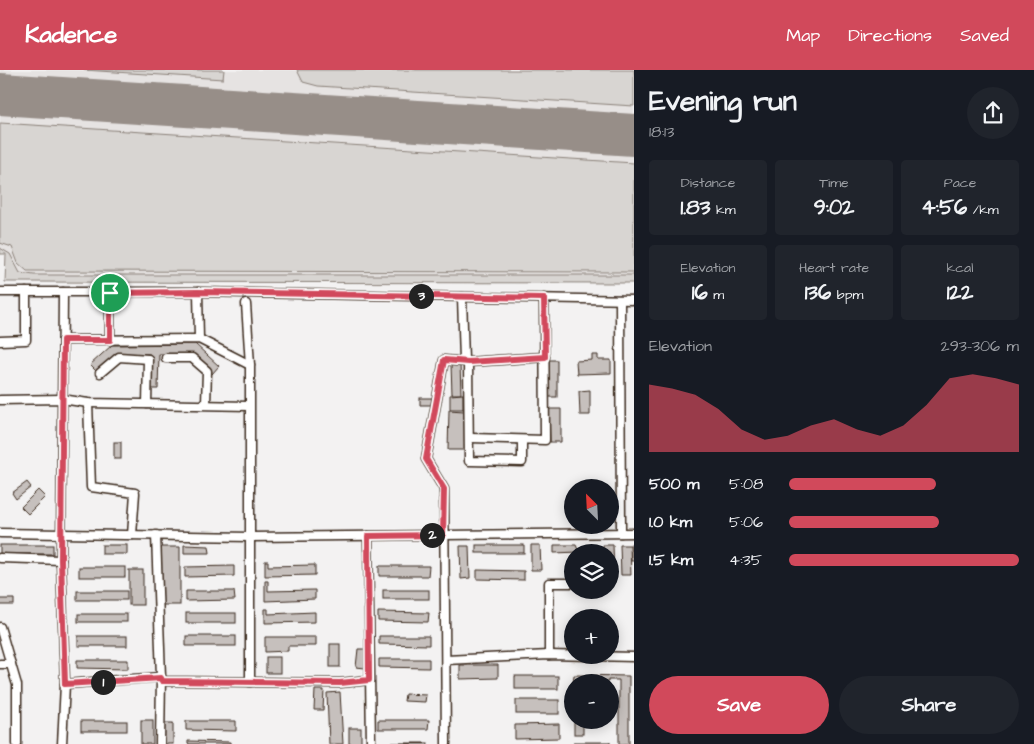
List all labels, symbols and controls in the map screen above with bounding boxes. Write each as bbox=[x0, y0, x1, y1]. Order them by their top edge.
text: Kadence bbox=[25, 18, 117, 52]
text: Map bbox=[786, 23, 820, 48]
text: Directions bbox=[848, 23, 932, 48]
text: Saved bbox=[960, 23, 1009, 48]
text: Evening run bbox=[649, 82, 797, 121]
button: share bbox=[967, 87, 1019, 139]
text: 18:13 bbox=[649, 121, 674, 143]
text: Distance bbox=[681, 173, 735, 193]
text: Time bbox=[819, 173, 849, 193]
text: Pace bbox=[944, 173, 976, 193]
text: 1.83 bbox=[680, 193, 710, 222]
text: 9:02 bbox=[814, 193, 854, 222]
text: 4:56 bbox=[921, 193, 967, 222]
text: km bbox=[710, 200, 736, 220]
text: /km bbox=[967, 200, 999, 220]
text: Elevation bbox=[680, 258, 736, 278]
text: Heart rate bbox=[799, 258, 869, 278]
text: kcal bbox=[947, 258, 973, 278]
pin bbox=[89, 272, 131, 314]
text: 16 bbox=[692, 278, 708, 307]
text: 136 bbox=[805, 278, 831, 307]
text: 122 bbox=[947, 278, 973, 307]
icon: arrive bbox=[96, 279, 124, 307]
pin: 3 bbox=[408, 284, 434, 308]
text: m bbox=[708, 285, 724, 305]
text: bpm bbox=[831, 285, 863, 305]
text: 3 bbox=[418, 286, 425, 306]
text: Elevation bbox=[649, 335, 712, 357]
text: 293–306 m bbox=[941, 335, 1019, 357]
text: 500 m bbox=[649, 473, 699, 495]
text: 5:08 bbox=[729, 473, 763, 495]
north arrow bbox=[564, 479, 619, 534]
map controls bbox=[564, 479, 619, 729]
text: 1.0 km bbox=[649, 511, 692, 533]
text: 5:06 bbox=[729, 511, 763, 533]
pin: 2 bbox=[420, 522, 444, 548]
text: 2 bbox=[428, 525, 437, 545]
button: layers bbox=[564, 544, 619, 599]
text: 1.5 km bbox=[649, 549, 693, 571]
text: 4:35 bbox=[729, 549, 762, 571]
button: + bbox=[564, 609, 619, 664]
pin: 1 bbox=[90, 670, 116, 694]
text: 1 bbox=[103, 672, 104, 692]
button: − bbox=[564, 674, 619, 729]
button: Save bbox=[649, 676, 829, 734]
button: Share bbox=[839, 676, 1019, 734]

